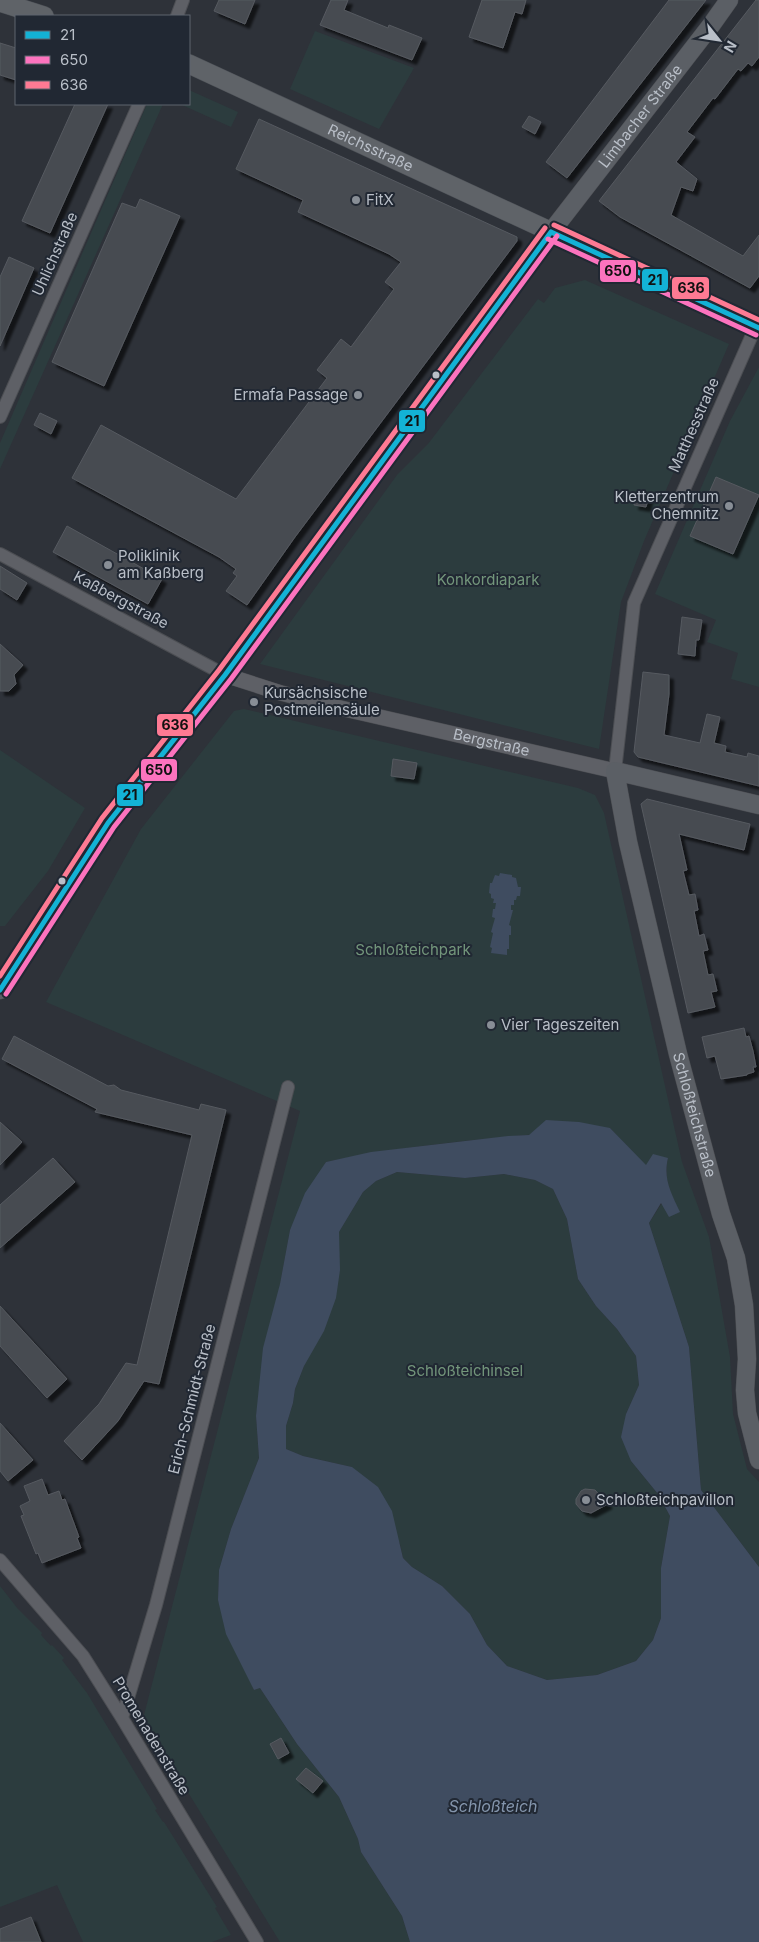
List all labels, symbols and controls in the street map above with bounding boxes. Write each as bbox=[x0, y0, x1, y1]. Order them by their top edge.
legend bbox=[15, 15, 190, 105]
north arrow bbox=[694, 15, 744, 65]
text: 21 bbox=[60, 25, 75, 44]
text: N bbox=[721, 38, 741, 56]
text: 650 bbox=[60, 50, 88, 69]
street label: Limbacher Straße bbox=[594, 60, 686, 171]
text: 636 bbox=[60, 75, 88, 94]
street label: Reichsstraße bbox=[325, 120, 416, 176]
place label: FitX bbox=[366, 190, 394, 209]
marker: FitX bbox=[350, 194, 362, 206]
street label: Uhlichstraße bbox=[28, 209, 81, 299]
line badge: 650 bbox=[599, 259, 637, 283]
text: 650 bbox=[604, 262, 632, 279]
line badge: 21 bbox=[641, 268, 669, 292]
text: 21 bbox=[648, 271, 662, 288]
line badge: 636 bbox=[671, 276, 710, 300]
text: 636 bbox=[677, 279, 705, 296]
unlabelled marker bbox=[431, 370, 441, 380]
street label: Matthesstraße bbox=[664, 374, 723, 475]
place label: Ermafa Passage bbox=[233, 385, 348, 404]
marker: Ermafa Passage bbox=[352, 389, 364, 401]
line badge: 21 bbox=[398, 409, 426, 433]
text: 21 bbox=[405, 412, 419, 429]
place label: Kletterzentrum Chemnitz bbox=[615, 487, 719, 523]
marker: Kletterzentrum Chemnitz bbox=[723, 500, 735, 512]
place label: Poliklinik am Kaßberg bbox=[118, 546, 204, 582]
marker: Poliklinik am Kaßberg bbox=[102, 559, 114, 571]
street label: Kaßbergstraße bbox=[70, 566, 172, 633]
park label: Konkordiapark bbox=[437, 570, 540, 589]
place label: Kursächsische Postmeilensäule bbox=[264, 683, 380, 719]
marker: Kursächsische Postmeilensäule bbox=[248, 696, 260, 708]
line badge: 636 bbox=[156, 713, 194, 737]
text: 636 bbox=[161, 716, 189, 733]
street label: Bergstraße bbox=[451, 724, 532, 760]
line badge: 650 bbox=[140, 758, 178, 782]
text: 650 bbox=[145, 761, 173, 778]
line badge: 21 bbox=[116, 783, 144, 807]
text: 21 bbox=[123, 786, 137, 803]
unlabelled marker bbox=[57, 876, 67, 886]
park label: Schloßteichpark bbox=[355, 940, 471, 959]
place label: Vier Tageszeiten bbox=[501, 1015, 619, 1034]
marker: Vier Tageszeiten bbox=[485, 1019, 497, 1031]
street label: Schloßteichstraße bbox=[669, 1050, 721, 1179]
street label: Erich-Schmidt-Straße bbox=[164, 1322, 219, 1476]
park label: Schloßteichinsel bbox=[407, 1361, 523, 1380]
place label: Schloßteichpavillon bbox=[596, 1490, 734, 1509]
marker: Schloßteichpavillon bbox=[580, 1494, 592, 1506]
street label: Promenadenstraße bbox=[109, 1673, 194, 1798]
water label: Schloßteich bbox=[449, 1796, 538, 1816]

